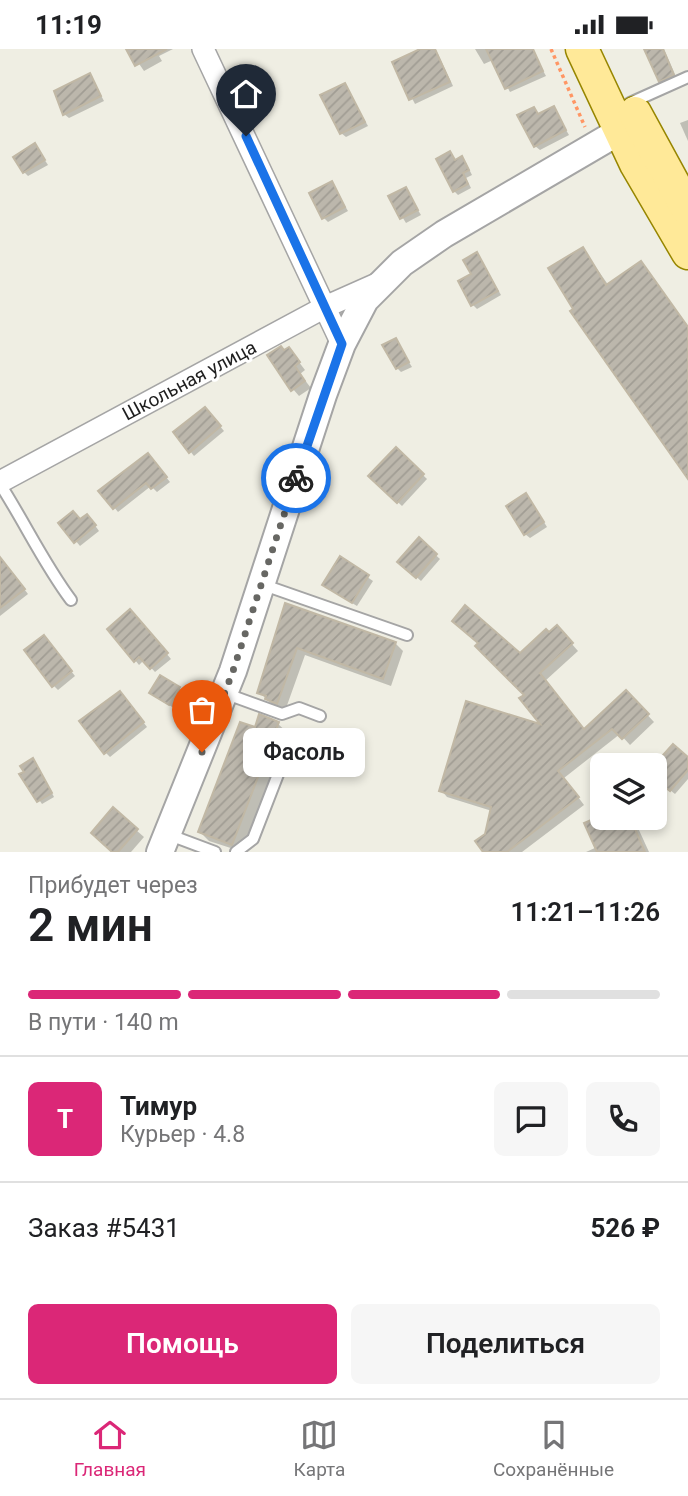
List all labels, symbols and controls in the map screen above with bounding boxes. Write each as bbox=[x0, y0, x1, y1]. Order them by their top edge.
text: 11:19 bbox=[35, 10, 102, 40]
pin bbox=[216, 64, 276, 136]
icon: home bbox=[227, 75, 265, 113]
street label: Школьная улица bbox=[118, 335, 260, 425]
courier bbox=[261, 443, 331, 513]
icon: bike bbox=[277, 459, 315, 497]
pin bbox=[172, 680, 232, 752]
icon: bag bbox=[183, 691, 221, 729]
callout: Фасоль bbox=[244, 727, 366, 777]
text: Фасоль bbox=[263, 739, 345, 766]
map controls bbox=[590, 753, 667, 830]
button: layers bbox=[590, 753, 667, 830]
text: Прибудет через bbox=[28, 872, 198, 899]
text: 11:21–11:26 bbox=[510, 897, 660, 927]
text: 2 мин bbox=[28, 898, 153, 952]
text: В пути · 140 m bbox=[28, 1009, 179, 1036]
button: chat bbox=[494, 1082, 568, 1156]
button: phone bbox=[586, 1082, 660, 1156]
text: Тимур bbox=[120, 1091, 197, 1121]
text: Т bbox=[57, 1104, 73, 1134]
text: Курьер · 4.8 bbox=[120, 1121, 245, 1148]
text: Заказ #5431 bbox=[28, 1213, 180, 1243]
text: 526 ₽ bbox=[590, 1213, 660, 1243]
button: Помощь bbox=[28, 1304, 337, 1384]
button: Поделиться bbox=[351, 1304, 660, 1384]
tab: Главная bbox=[74, 1416, 146, 1481]
tab: Карта bbox=[294, 1416, 345, 1481]
tab: Сохранённые bbox=[493, 1416, 614, 1481]

